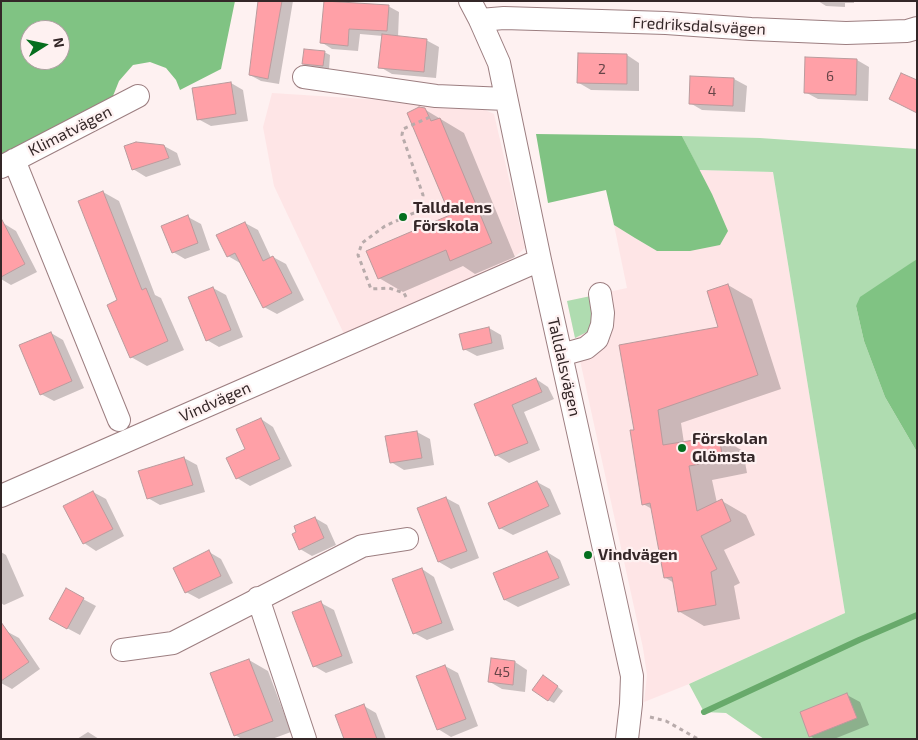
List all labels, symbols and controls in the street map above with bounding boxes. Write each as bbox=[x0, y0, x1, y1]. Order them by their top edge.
street label: Fredriksdalsvägen bbox=[632, 13, 766, 39]
north arrow bbox=[20, 20, 70, 70]
text: N bbox=[50, 36, 69, 49]
house number: 2 bbox=[598, 61, 606, 77]
house number: 6 bbox=[826, 68, 834, 84]
house number: 4 bbox=[708, 83, 716, 99]
street label: Klimatvägen bbox=[25, 102, 115, 160]
place label: Talldalens Förskola bbox=[413, 198, 492, 236]
marker: Talldalens Förskola bbox=[397, 211, 409, 223]
street label: Talldalsvägen bbox=[543, 316, 585, 418]
street label: Vindvägen bbox=[176, 378, 254, 426]
place label: Förskolan Glömsta bbox=[692, 429, 767, 467]
marker: Förskolan Glömsta bbox=[676, 442, 688, 454]
place label: Vindvägen bbox=[598, 545, 678, 565]
marker: Vindvägen bbox=[582, 549, 594, 561]
house number: 45 bbox=[494, 664, 510, 680]

